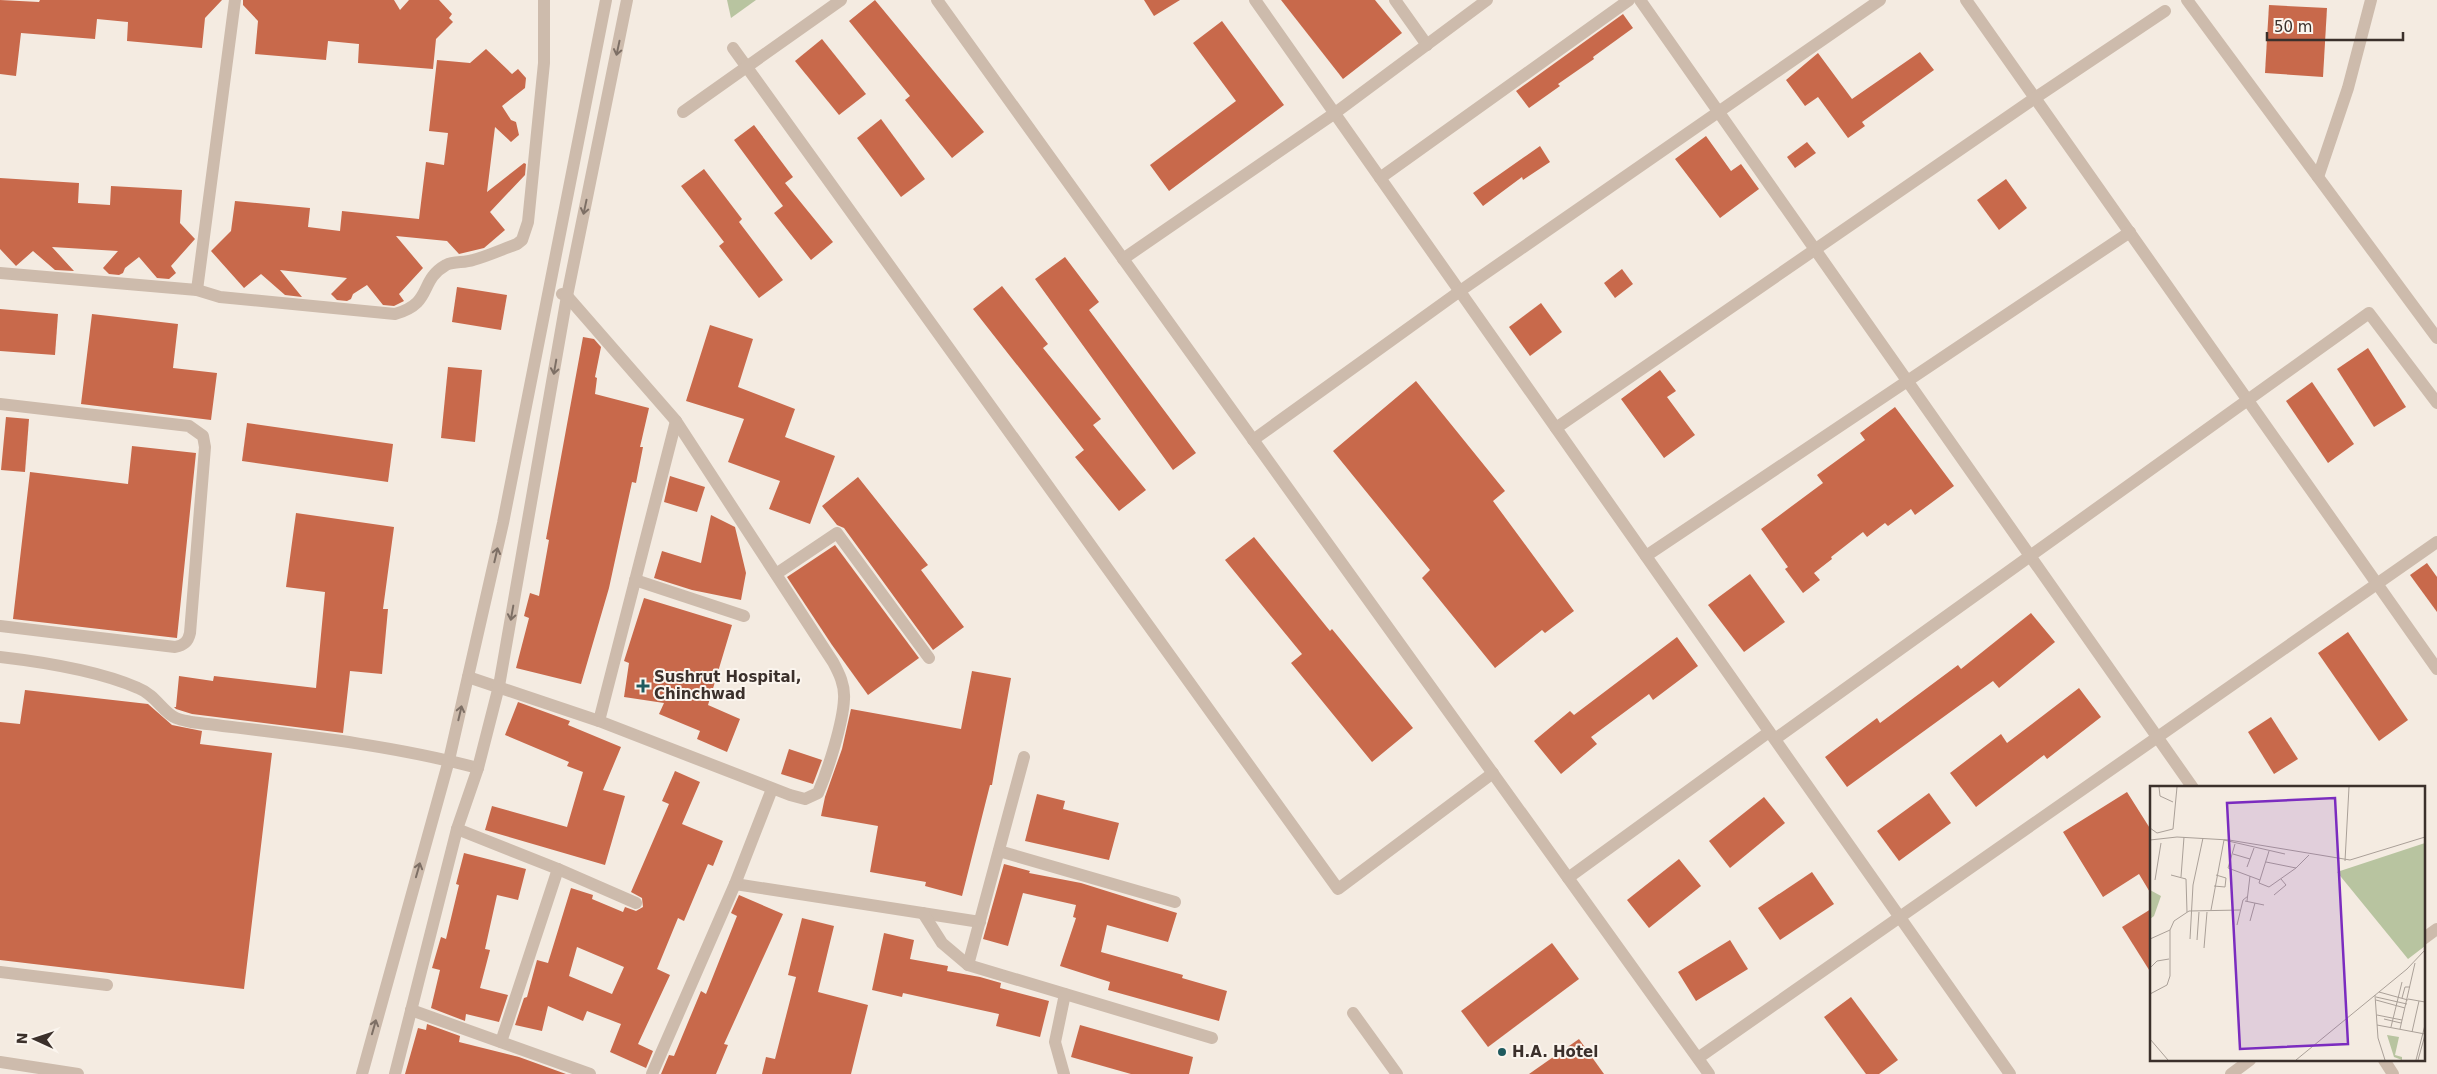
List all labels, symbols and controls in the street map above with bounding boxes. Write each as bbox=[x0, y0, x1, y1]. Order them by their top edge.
scale bar bbox=[2267, 10, 2403, 42]
text: 50 m bbox=[2274, 18, 2312, 36]
one-way arrow bbox=[613, 39, 622, 55]
one-way arrow bbox=[580, 199, 590, 215]
one-way arrow bbox=[549, 358, 559, 374]
one-way arrow bbox=[492, 547, 501, 563]
one-way arrow bbox=[506, 605, 516, 621]
place label: Sushrut Hospital, Chinchwad bbox=[654, 668, 801, 703]
marker: Sushrut Hospital, Chinchwad bbox=[636, 679, 650, 693]
one-way arrow bbox=[456, 706, 465, 722]
inset map bbox=[2150, 786, 2424, 1062]
one-way arrow bbox=[414, 863, 424, 879]
north arrow bbox=[10, 1014, 60, 1064]
one-way arrow bbox=[370, 1019, 380, 1035]
text: N bbox=[14, 1032, 30, 1045]
place label: H.A. Hotel bbox=[1512, 1043, 1598, 1061]
marker: H.A. Hotel bbox=[1496, 1046, 1508, 1058]

